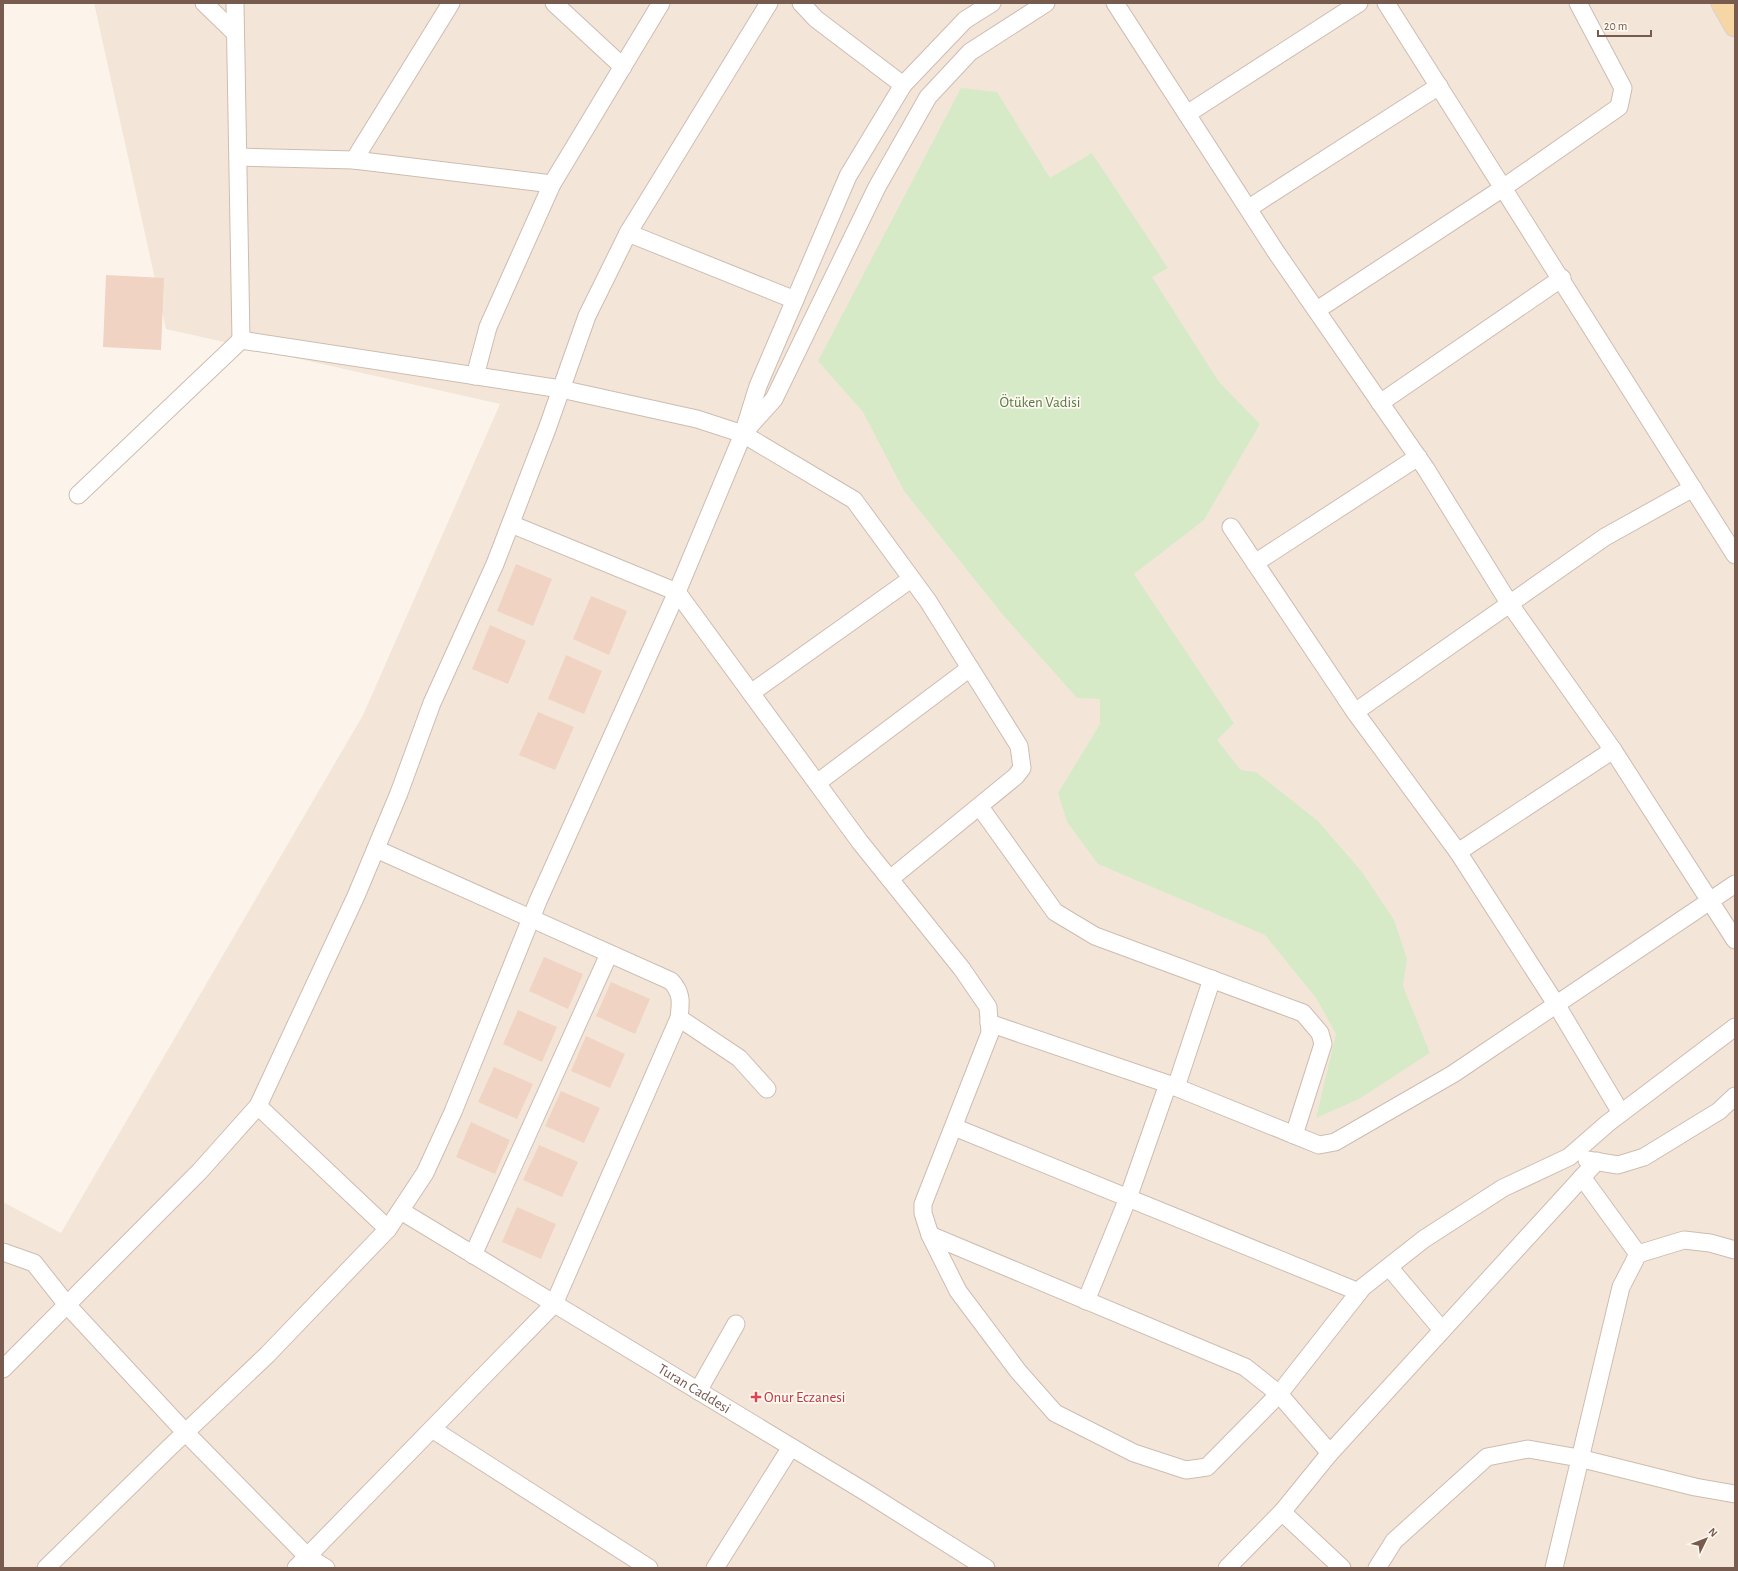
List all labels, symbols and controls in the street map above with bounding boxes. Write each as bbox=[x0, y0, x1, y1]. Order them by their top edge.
scale bar bbox=[1598, 12, 1651, 38]
text: 20 m bbox=[1604, 20, 1627, 32]
park label: Ötüken Vadisi bbox=[1000, 393, 1080, 410]
street label: Turan Caddesi bbox=[655, 1361, 733, 1417]
place label: Onur Eczanesi bbox=[764, 1390, 846, 1405]
marker: Onur Eczanesi bbox=[751, 1392, 761, 1402]
north arrow bbox=[1686, 1519, 1726, 1559]
text: N bbox=[1706, 1526, 1720, 1539]

